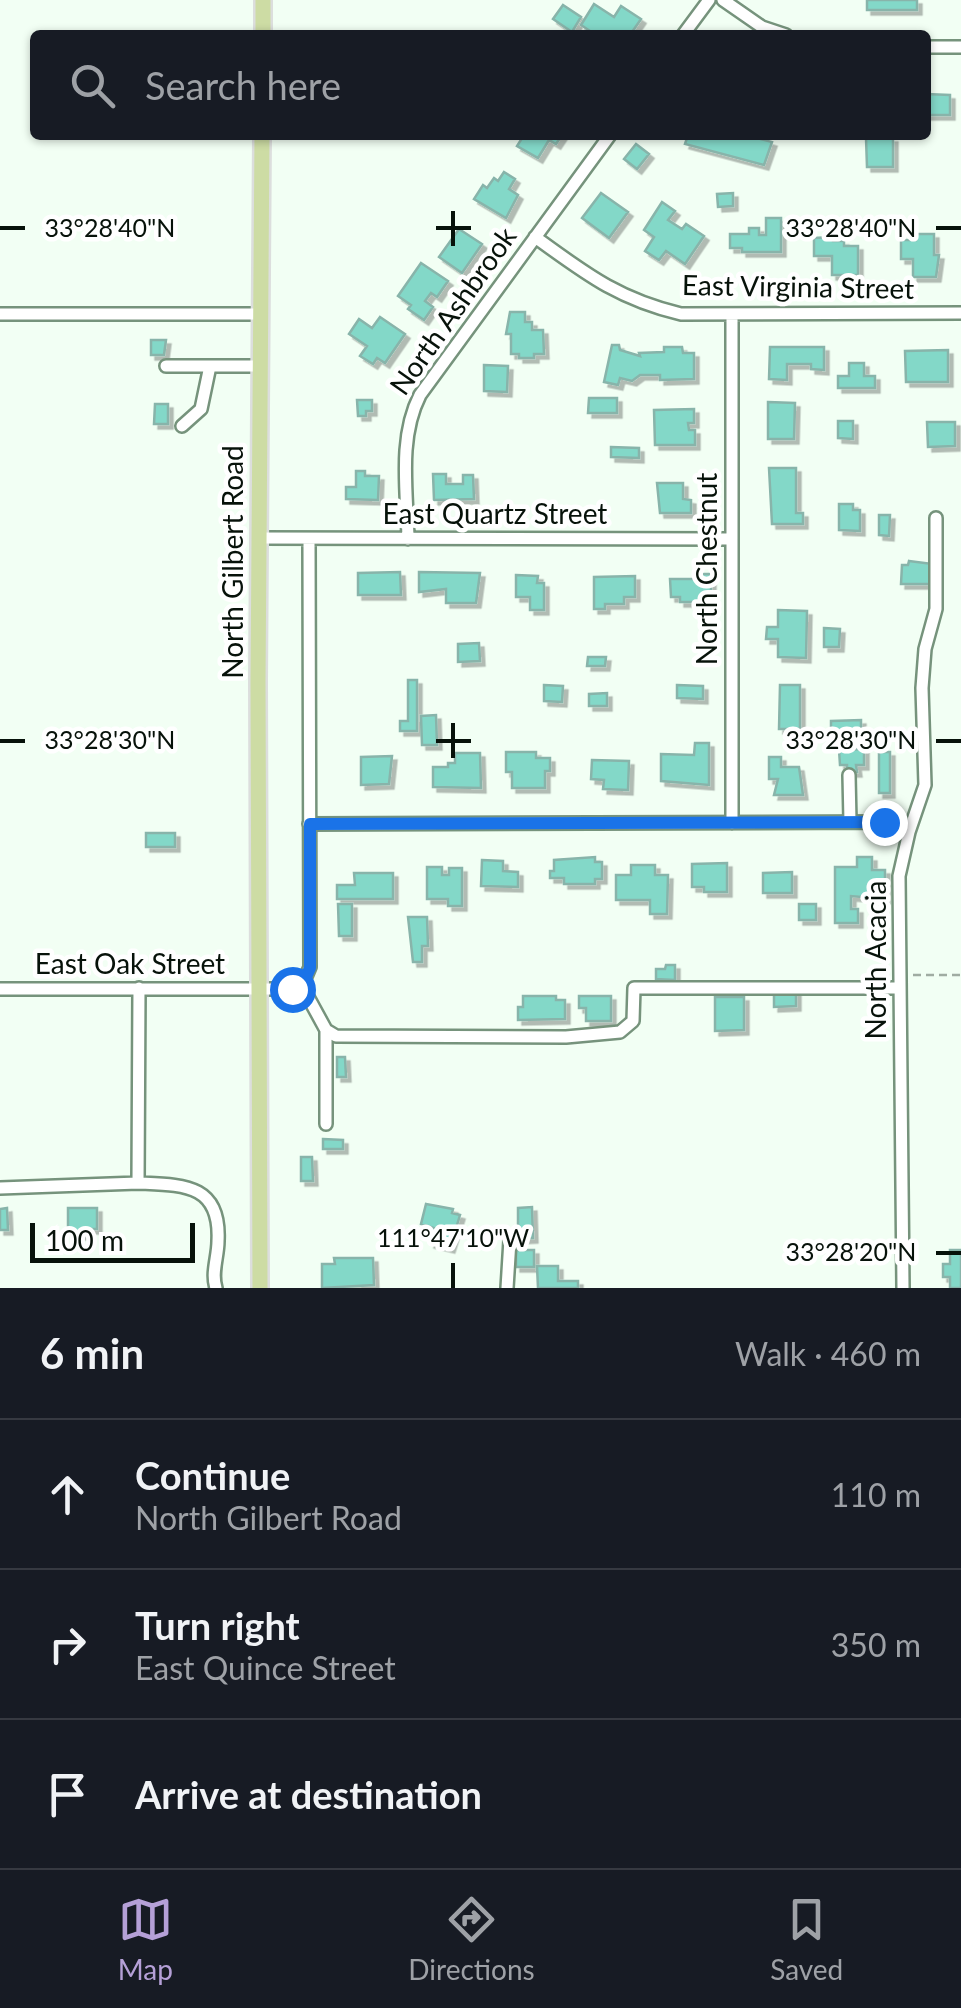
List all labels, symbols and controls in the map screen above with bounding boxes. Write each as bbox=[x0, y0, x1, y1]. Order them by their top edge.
search box bbox=[30, 30, 931, 140]
icon: search bbox=[65, 58, 120, 113]
text: Search here bbox=[145, 62, 341, 108]
text: 33°28'40"N bbox=[45, 212, 175, 242]
text: 33°28'40"N bbox=[786, 212, 916, 242]
street label: North Ashbrook bbox=[382, 219, 523, 401]
street label: East Virginia Street bbox=[682, 267, 914, 305]
street label: North Gilbert Road bbox=[215, 445, 249, 679]
street label: North Chestnut bbox=[689, 473, 723, 665]
street label: East Quartz Street bbox=[383, 496, 607, 530]
text: 33°28'30"N bbox=[45, 724, 175, 754]
text: 33°28'30"N bbox=[786, 724, 916, 754]
route end bbox=[862, 800, 908, 846]
street label: North Acacia bbox=[858, 881, 892, 1039]
street label: East Oak Street bbox=[35, 946, 225, 980]
route start bbox=[270, 967, 316, 1013]
scale bar bbox=[30, 1218, 195, 1262]
text: 111°47'10"W bbox=[377, 1222, 529, 1252]
text: 100 m bbox=[45, 1223, 124, 1257]
text: 33°28'20"N bbox=[786, 1236, 916, 1266]
text: 6 min bbox=[40, 1328, 144, 1378]
text: Walk · 460 m bbox=[735, 1334, 921, 1373]
text: Continue bbox=[135, 1452, 290, 1498]
icon: ahead bbox=[40, 1467, 95, 1522]
text: 110 m bbox=[831, 1475, 921, 1514]
text: North Gilbert Road bbox=[135, 1498, 402, 1537]
text: Turn right bbox=[135, 1602, 300, 1648]
icon: right bbox=[40, 1617, 95, 1672]
text: 350 m bbox=[831, 1625, 921, 1664]
text: East Quince Street bbox=[135, 1648, 396, 1687]
icon: arrive bbox=[40, 1767, 95, 1822]
text: Arrive at destination bbox=[135, 1771, 482, 1817]
tab: Map bbox=[118, 1892, 173, 1986]
tab: Directions bbox=[408, 1892, 535, 1986]
tab: Saved bbox=[770, 1892, 843, 1986]

